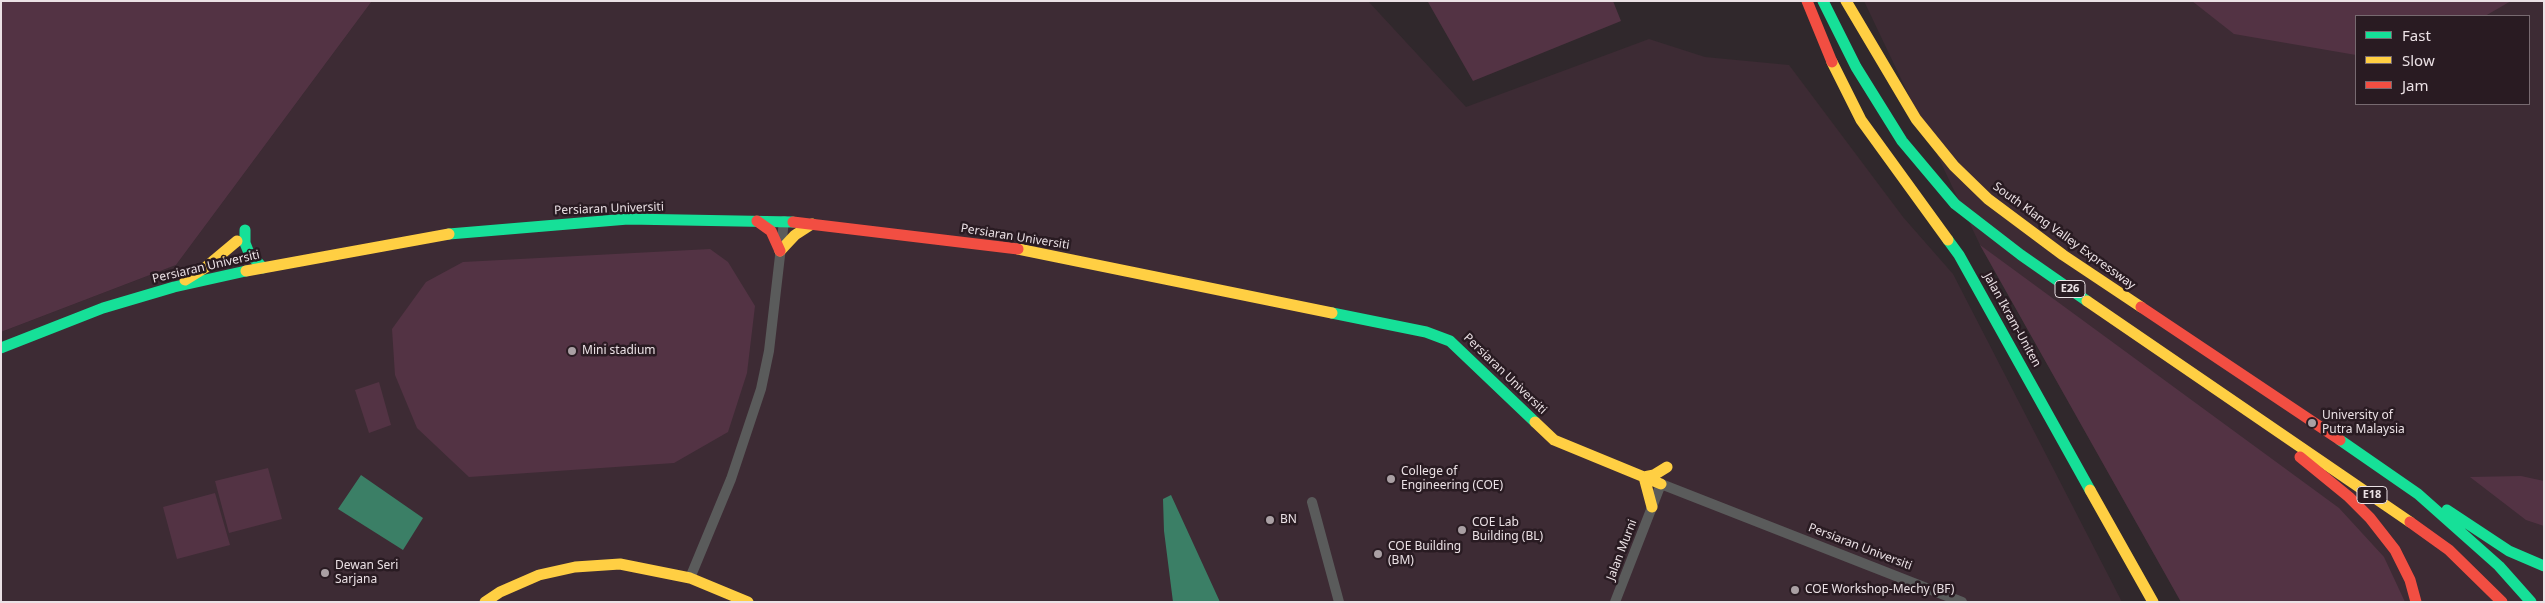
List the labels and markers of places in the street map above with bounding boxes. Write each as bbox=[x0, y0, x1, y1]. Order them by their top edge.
place label: Mini stadium bbox=[582, 344, 656, 358]
marker: Mini stadium bbox=[566, 345, 578, 357]
place label: University of Putra Malaysia bbox=[2322, 409, 2405, 437]
marker: University of Putra Malaysia bbox=[2306, 417, 2318, 429]
place label: College of Engineering (COE) bbox=[1401, 465, 1503, 493]
marker: College of Engineering (COE) bbox=[1385, 473, 1397, 485]
place label: BN bbox=[1280, 513, 1297, 527]
marker: BN bbox=[1264, 514, 1276, 526]
place label: COE Lab Building (BL) bbox=[1472, 516, 1543, 544]
marker: COE Lab Building (BL) bbox=[1456, 524, 1468, 536]
place label: COE Building (BM) bbox=[1388, 540, 1461, 568]
marker: COE Building (BM) bbox=[1372, 548, 1384, 560]
place label: Dewan Seri Sarjana bbox=[335, 559, 398, 587]
marker: Dewan Seri Sarjana bbox=[319, 567, 331, 579]
place label: COE Workshop-Mechy (BF) bbox=[1805, 583, 1954, 597]
marker: COE Workshop-Mechy (BF) bbox=[1789, 584, 1801, 596]

